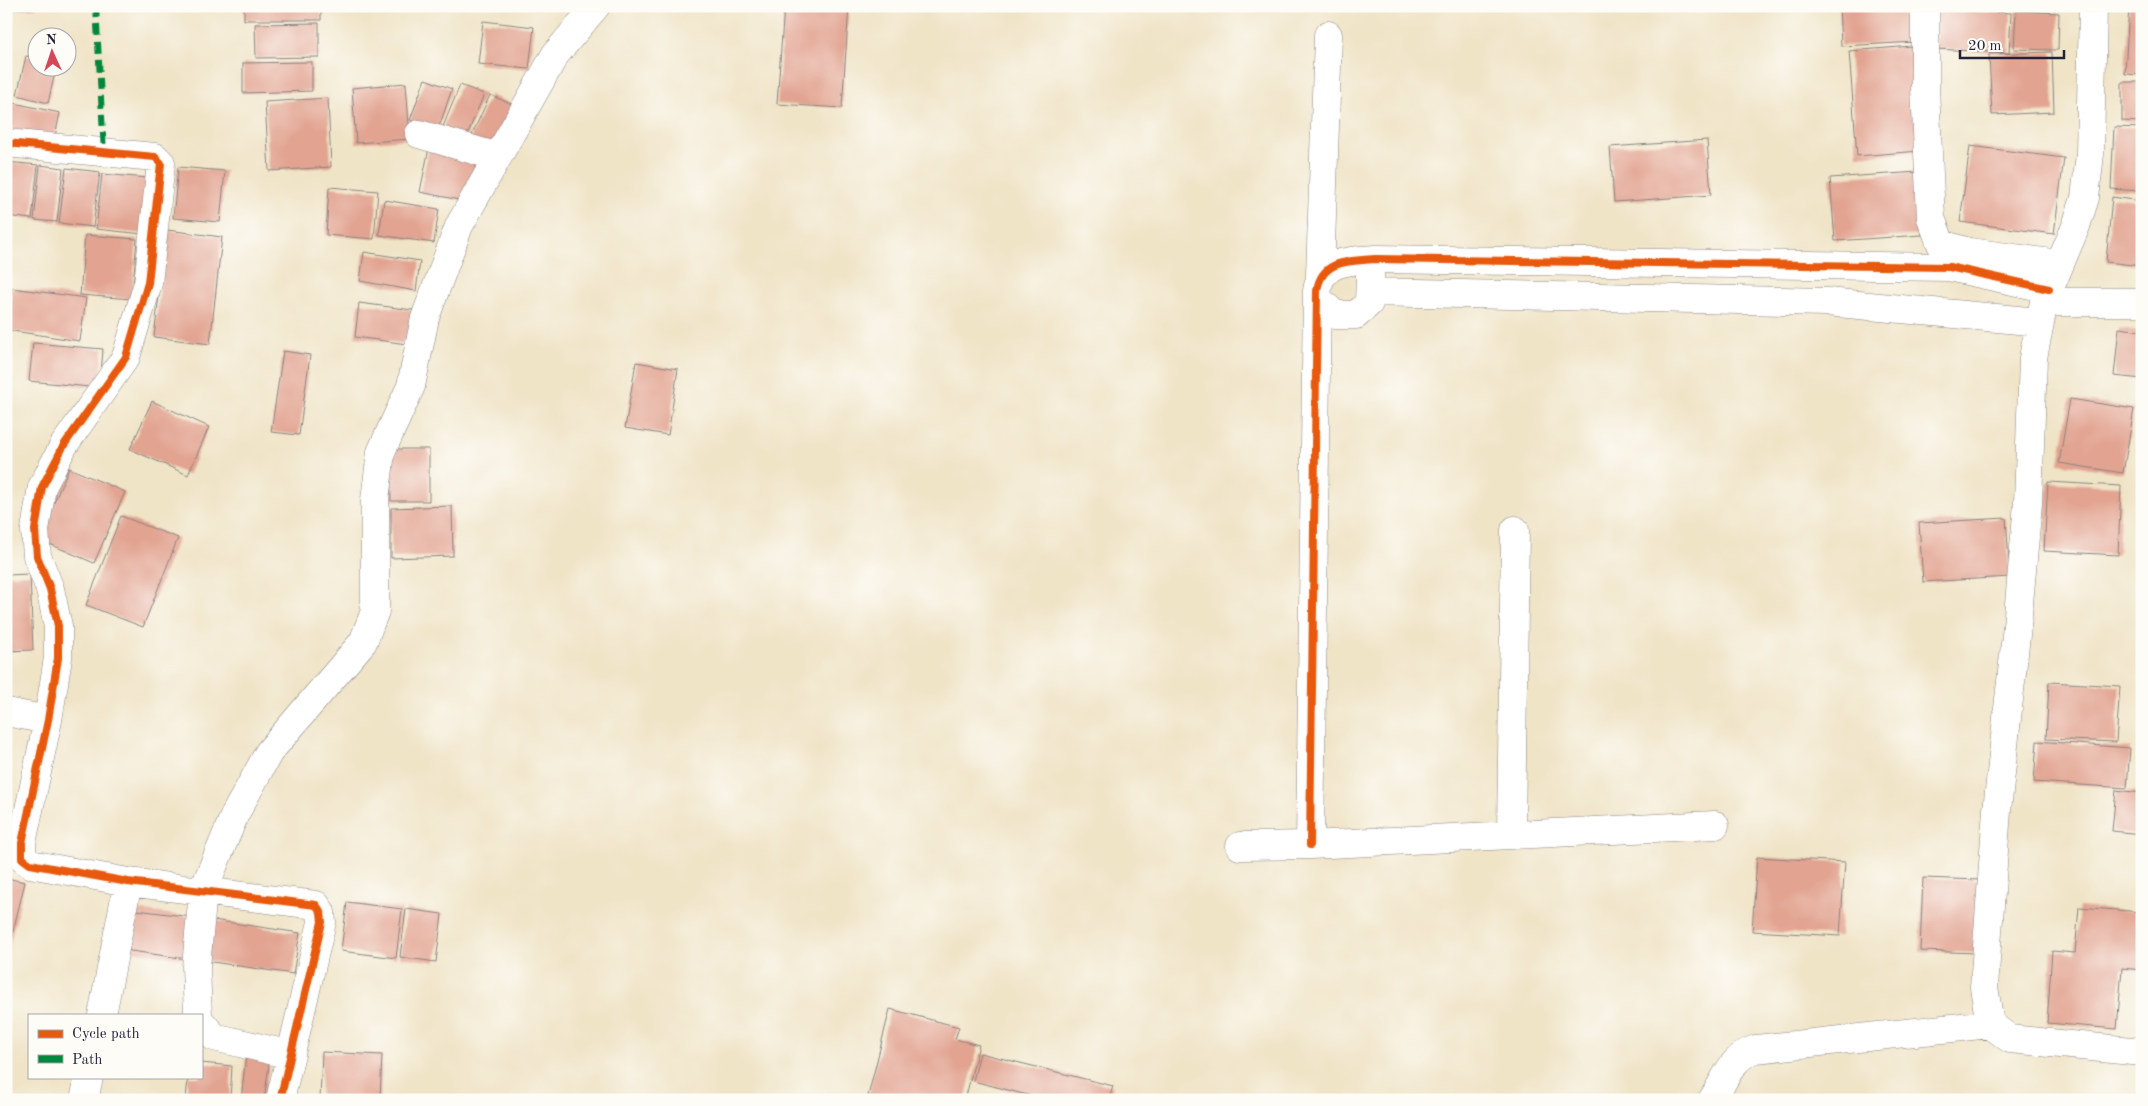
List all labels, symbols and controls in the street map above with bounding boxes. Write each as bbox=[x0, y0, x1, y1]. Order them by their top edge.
north arrow bbox=[28, 28, 78, 78]
scale bar bbox=[1960, 28, 2064, 60]
text: N bbox=[46, 33, 57, 47]
text: 20 m bbox=[1968, 39, 2002, 54]
legend bbox=[28, 1014, 202, 1078]
text: Cycle path bbox=[72, 1027, 140, 1042]
text: Path bbox=[72, 1053, 102, 1068]

